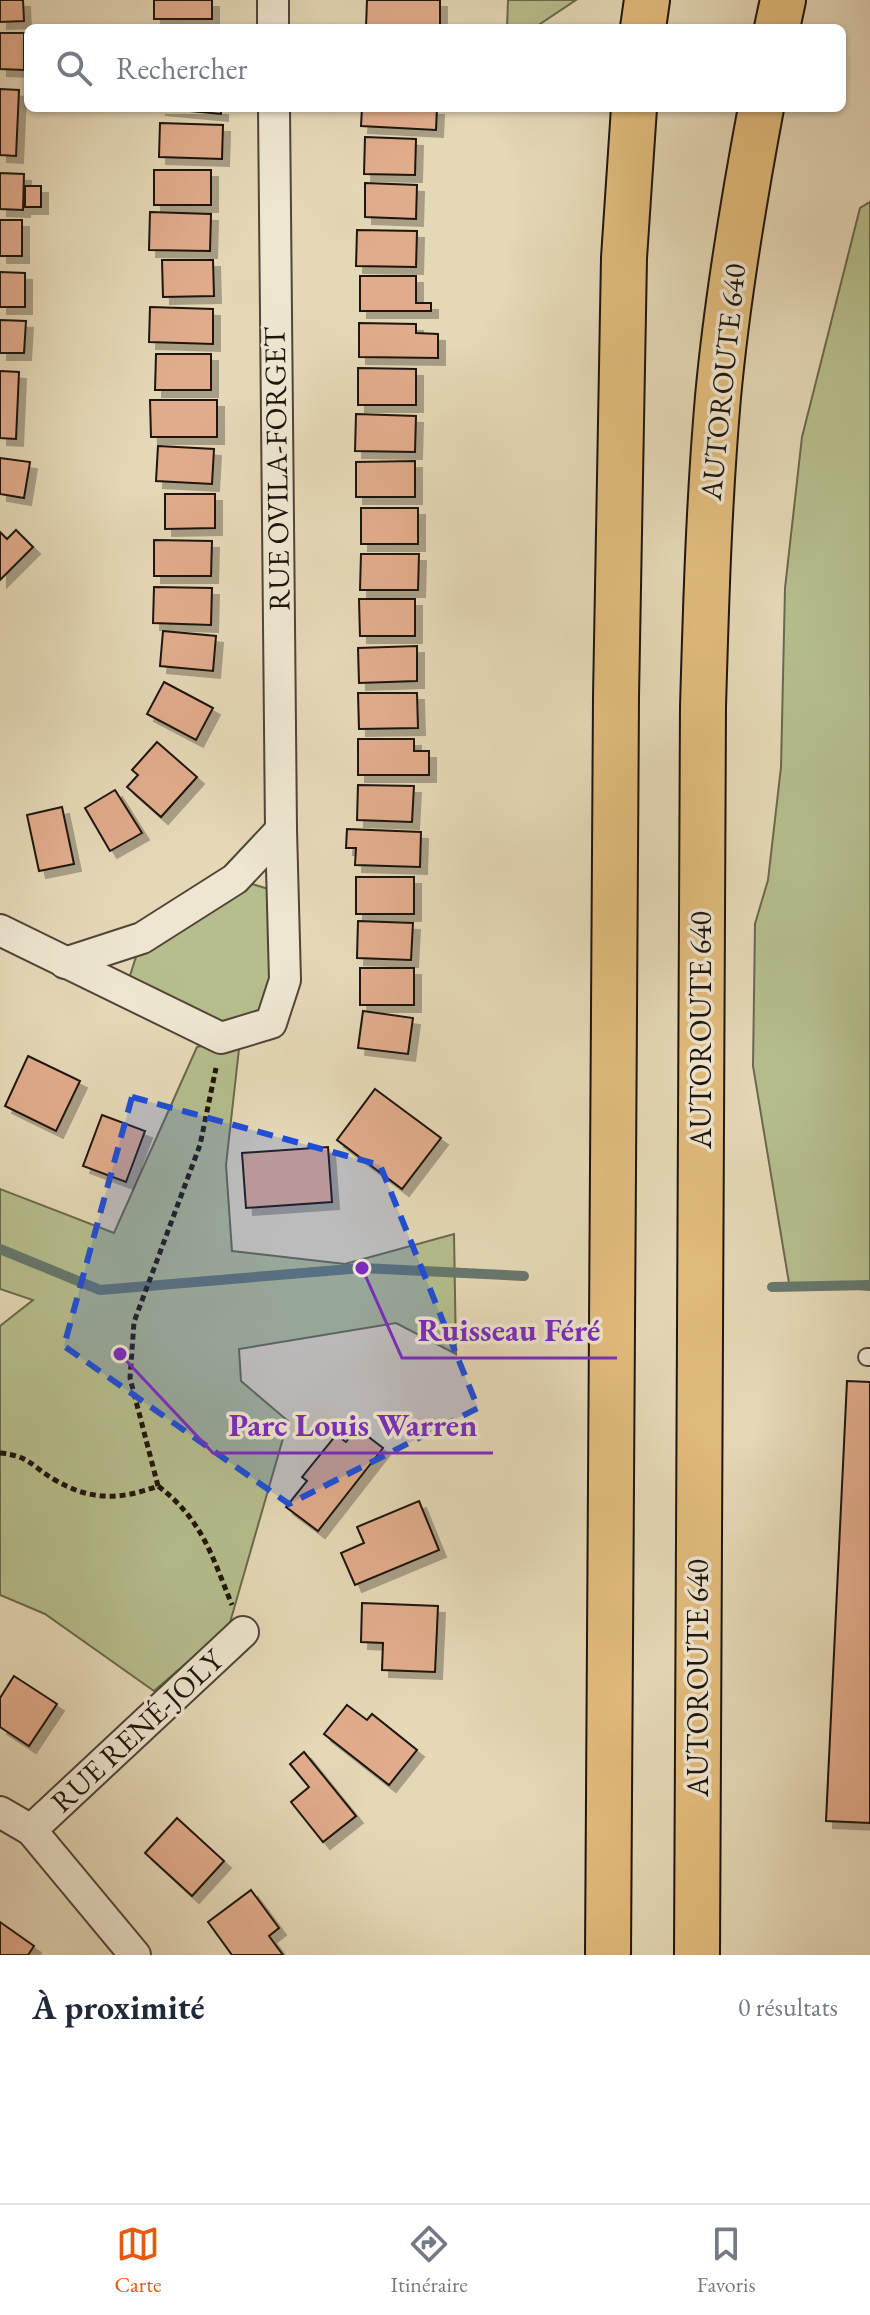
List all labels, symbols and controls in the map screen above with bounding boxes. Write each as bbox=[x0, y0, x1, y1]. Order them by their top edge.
search box bbox=[24, 24, 846, 112]
icon: search bbox=[52, 46, 96, 90]
text: Rechercher bbox=[116, 49, 248, 88]
street label: AUTOROUTE 640 bbox=[691, 262, 754, 503]
street label: RUE OVILA-FORGET bbox=[255, 326, 298, 611]
street label: AUTOROUTE 640 bbox=[681, 911, 720, 1150]
callout: Ruisseau Féré bbox=[402, 1302, 617, 1358]
text: Ruisseau Féré bbox=[418, 1309, 600, 1351]
callout: Parc Louis Warren bbox=[213, 1397, 493, 1453]
text: Parc Louis Warren bbox=[229, 1404, 477, 1446]
street label: AUTOROUTE 640 bbox=[678, 1559, 717, 1798]
street label: RUE RENÉ-JOLY bbox=[42, 1640, 232, 1820]
text: À proximité bbox=[32, 1985, 205, 2029]
text: 0 résultats bbox=[738, 1990, 838, 2024]
tab: Carte bbox=[114, 2222, 162, 2299]
tab: Itinéraire bbox=[391, 2222, 468, 2299]
tab: Favoris bbox=[697, 2222, 756, 2299]

